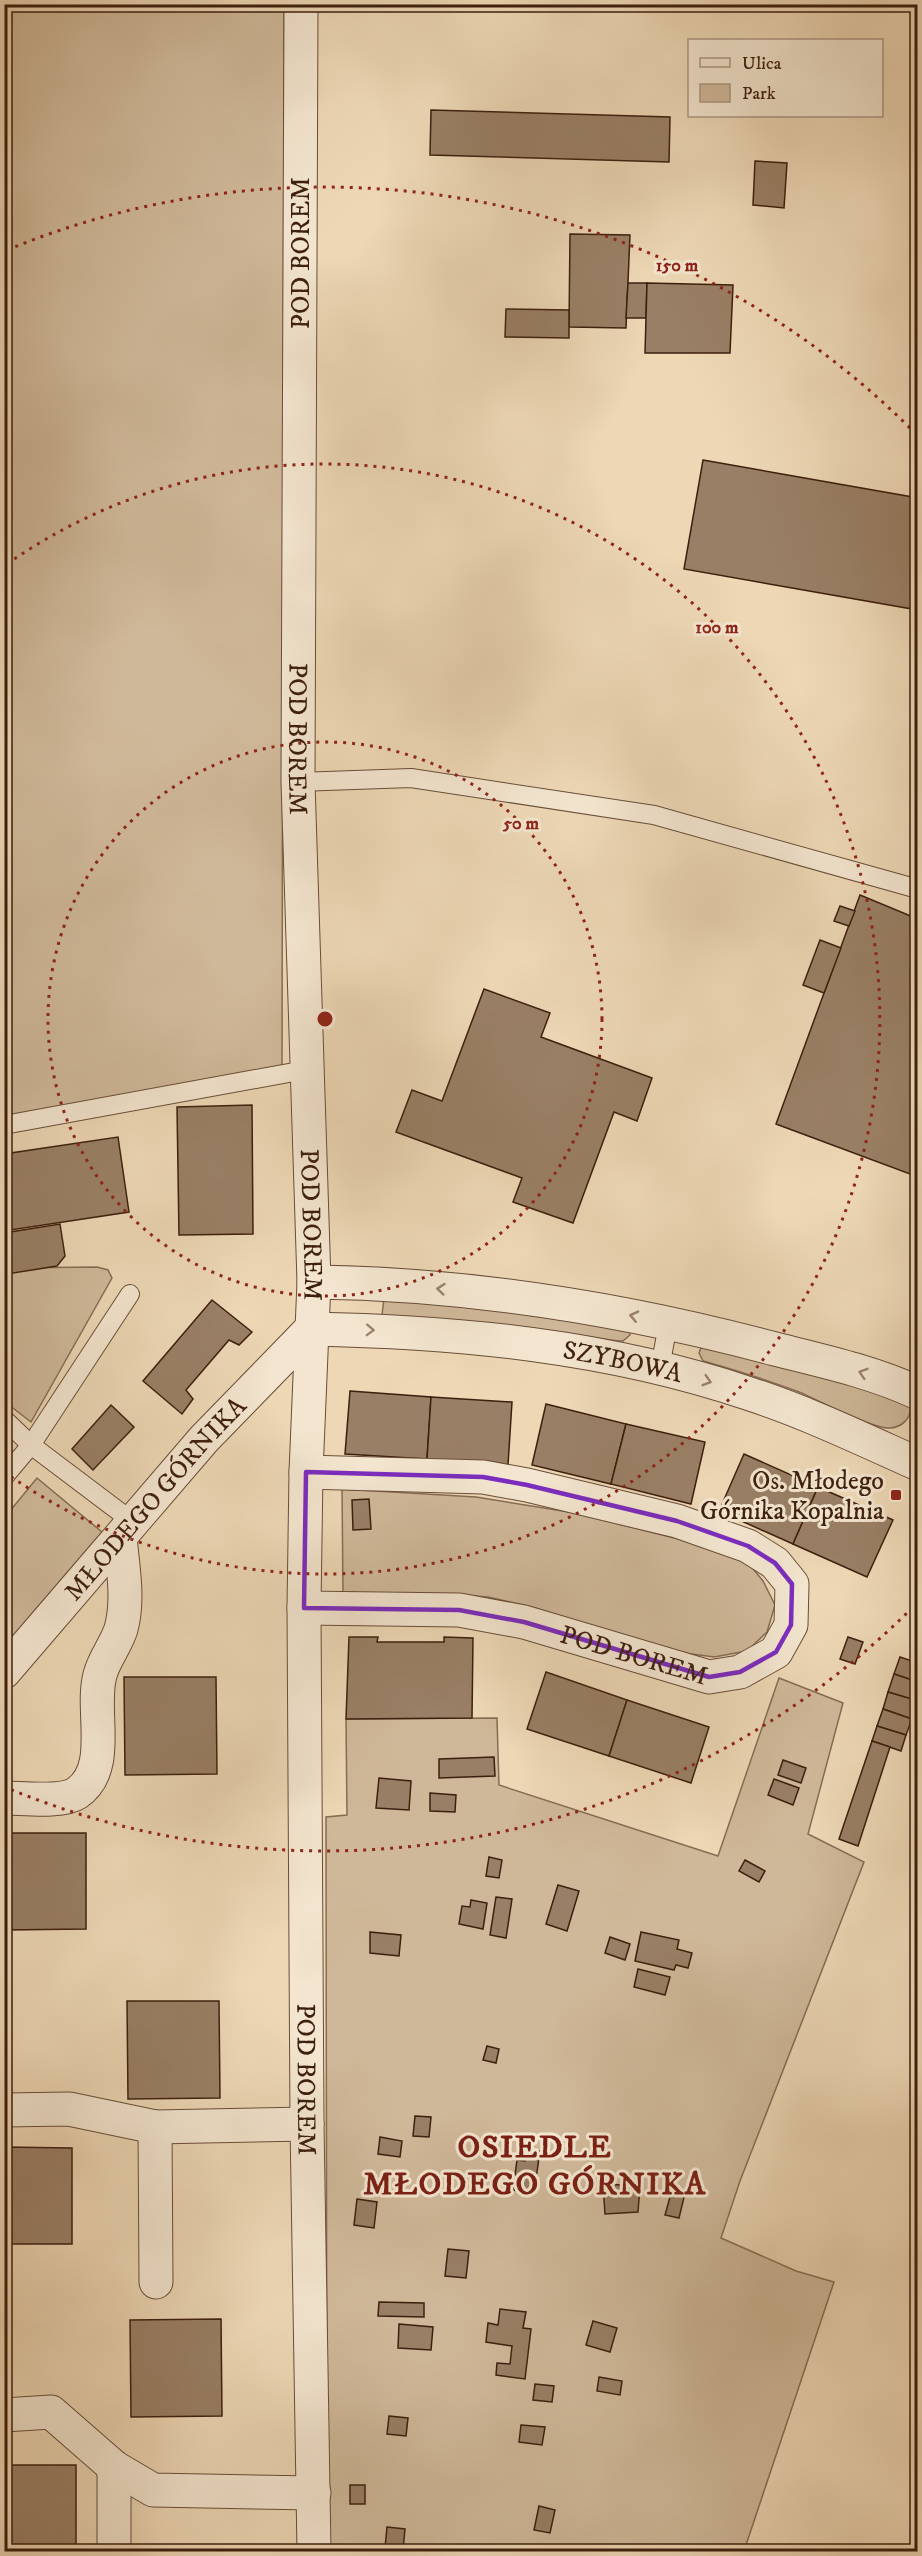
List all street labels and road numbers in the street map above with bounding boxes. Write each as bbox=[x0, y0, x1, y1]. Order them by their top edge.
street label: POD BOREM bbox=[285, 177, 318, 329]
street label: POD BOREM bbox=[280, 663, 314, 816]
street label: POD BOREM bbox=[292, 1148, 329, 1302]
street label: SZYBOWA bbox=[561, 1334, 686, 1391]
street label: MŁODEGO GÓRNIKA bbox=[57, 1390, 254, 1608]
street label: POD BOREM bbox=[556, 1619, 711, 1694]
street label: POD BOREM bbox=[288, 2003, 323, 2156]

